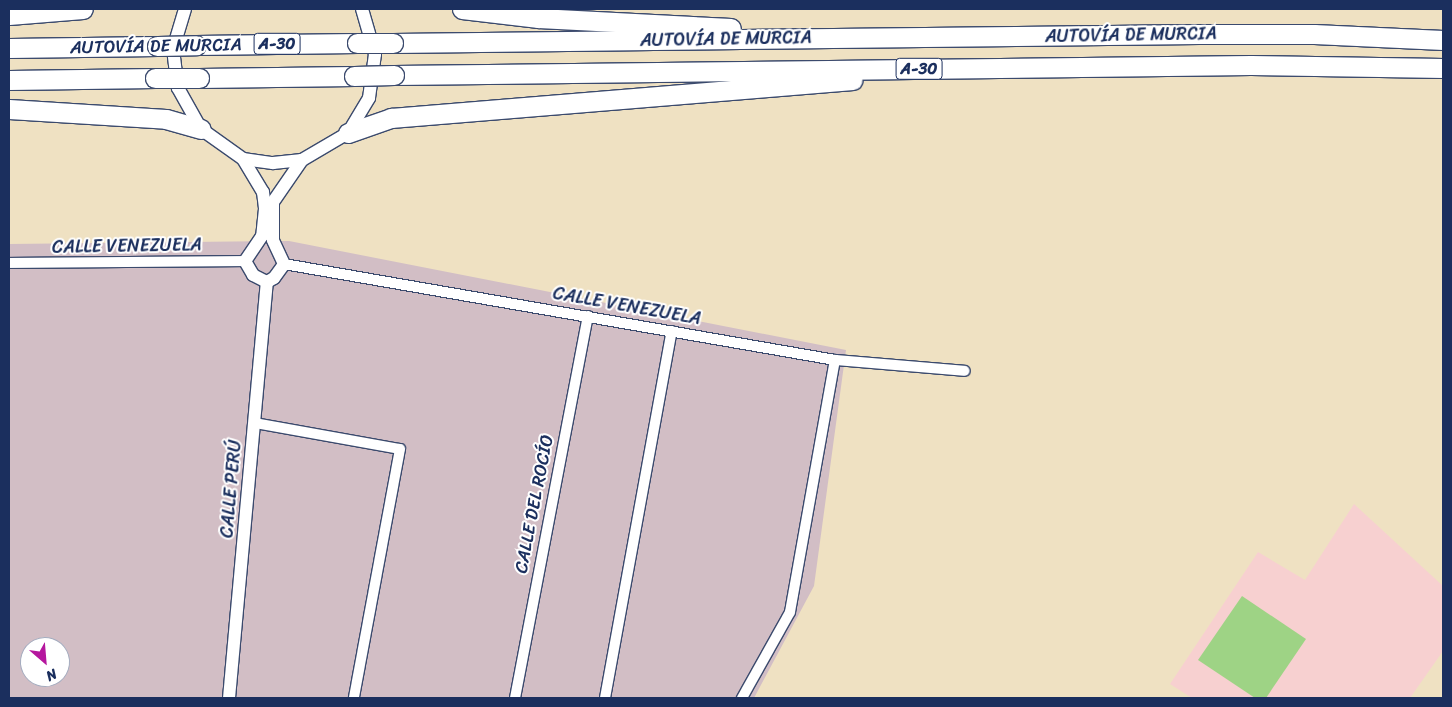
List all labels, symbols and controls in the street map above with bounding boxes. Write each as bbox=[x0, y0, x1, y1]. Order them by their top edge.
street label: AUTOVÍA DE MURCIA bbox=[1046, 23, 1216, 47]
street label: AUTOVÍA DE MURCIA bbox=[641, 27, 811, 51]
road number: A-30 bbox=[253, 31, 301, 58]
street label: AUTOVÍA DE MURCIA bbox=[71, 34, 241, 58]
road number: A-30 bbox=[895, 56, 943, 82]
street label: CALLE VENEZUELA bbox=[53, 234, 201, 258]
street label: CALLE VENEZUELA bbox=[552, 282, 702, 330]
street label: CALLE DEL ROCÍO bbox=[510, 433, 558, 575]
street label: CALLE PERÚ bbox=[216, 440, 246, 538]
north arrow bbox=[20, 637, 70, 687]
text: N bbox=[42, 662, 62, 688]

